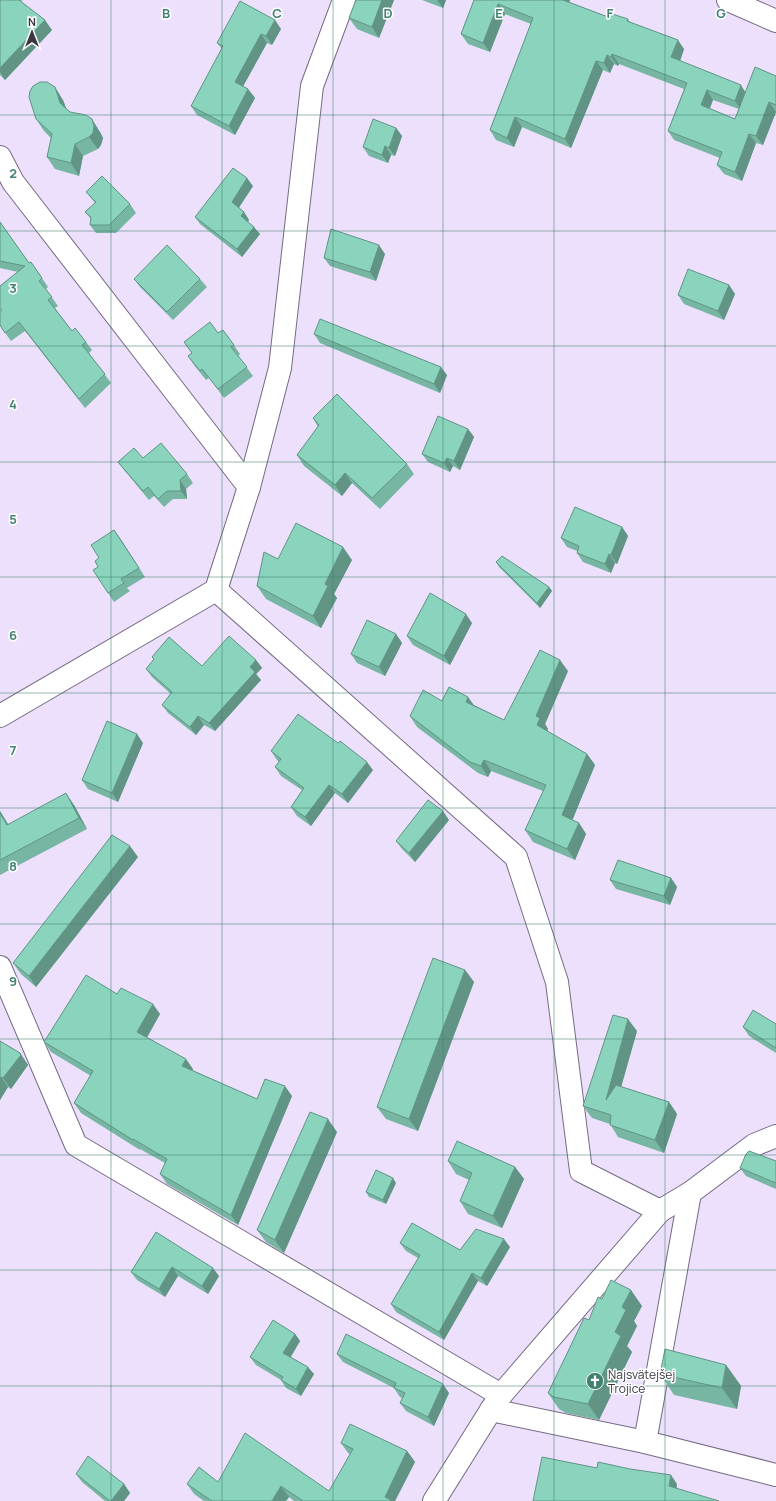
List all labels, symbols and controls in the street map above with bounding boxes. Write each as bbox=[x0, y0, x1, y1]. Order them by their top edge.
text: B bbox=[162, 4, 170, 22]
text: C bbox=[272, 4, 282, 22]
text: D bbox=[383, 4, 393, 22]
text: E bbox=[495, 4, 503, 22]
text: F bbox=[607, 4, 614, 22]
text: G bbox=[716, 4, 726, 22]
north arrow bbox=[12, 12, 52, 52]
text: N bbox=[28, 14, 36, 29]
text: 2 bbox=[9, 164, 17, 182]
text: 3 bbox=[9, 279, 17, 297]
text: 4 bbox=[9, 395, 17, 413]
text: 5 bbox=[9, 510, 17, 528]
text: 6 bbox=[9, 626, 17, 644]
text: 7 bbox=[10, 741, 17, 759]
text: 8 bbox=[9, 857, 17, 875]
text: 9 bbox=[9, 972, 17, 990]
place label: Najsvätejšej Trojice bbox=[608, 1366, 675, 1397]
church icon: Najsvätejšej Trojice bbox=[585, 1371, 605, 1391]

